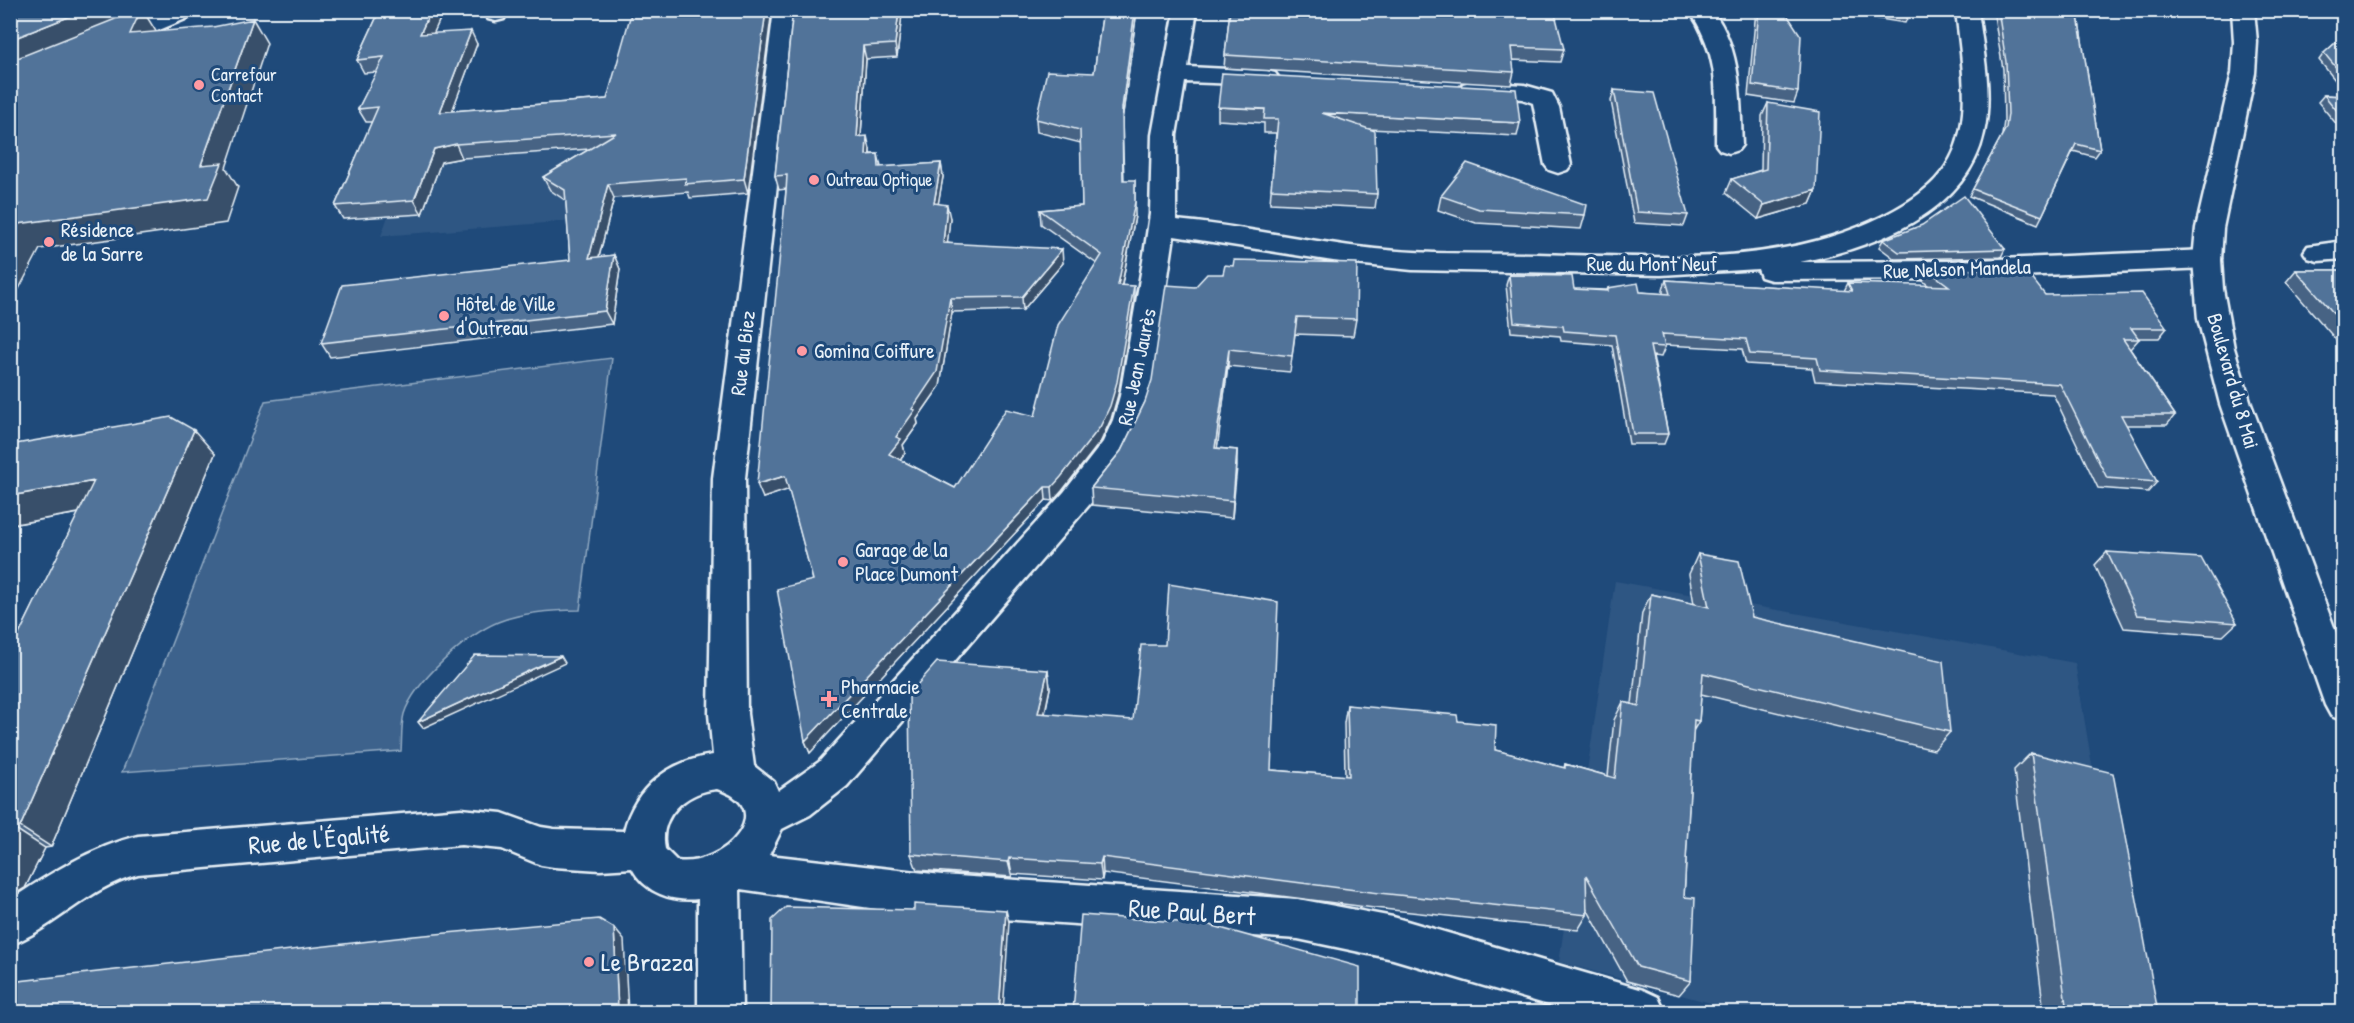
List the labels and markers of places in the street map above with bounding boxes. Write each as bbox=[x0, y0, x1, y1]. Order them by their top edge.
place label: Carrefour Contact bbox=[211, 62, 277, 108]
marker: Carrefour Contact bbox=[192, 78, 206, 92]
place label: Outreau Optique bbox=[826, 167, 933, 192]
marker: Outreau Optique bbox=[807, 173, 821, 187]
place label: Résidence de la Sarre bbox=[61, 215, 143, 268]
marker: Résidence de la Sarre bbox=[42, 235, 56, 249]
place label: Hôtel de Ville d'Outreau bbox=[456, 289, 556, 342]
marker: Hôtel de Ville d'Outreau bbox=[437, 309, 451, 323]
place label: Gomina Coiffure bbox=[814, 336, 935, 365]
marker: Gomina Coiffure bbox=[795, 344, 809, 358]
place label: Garage de la Place Dumont bbox=[855, 535, 959, 588]
marker: Garage de la Place Dumont bbox=[836, 555, 850, 569]
place label: Pharmacie Centrale bbox=[841, 672, 920, 725]
marker: Pharmacie Centrale bbox=[822, 692, 836, 706]
place label: Le Brazza bbox=[601, 944, 693, 979]
marker: Le Brazza bbox=[582, 955, 596, 969]

